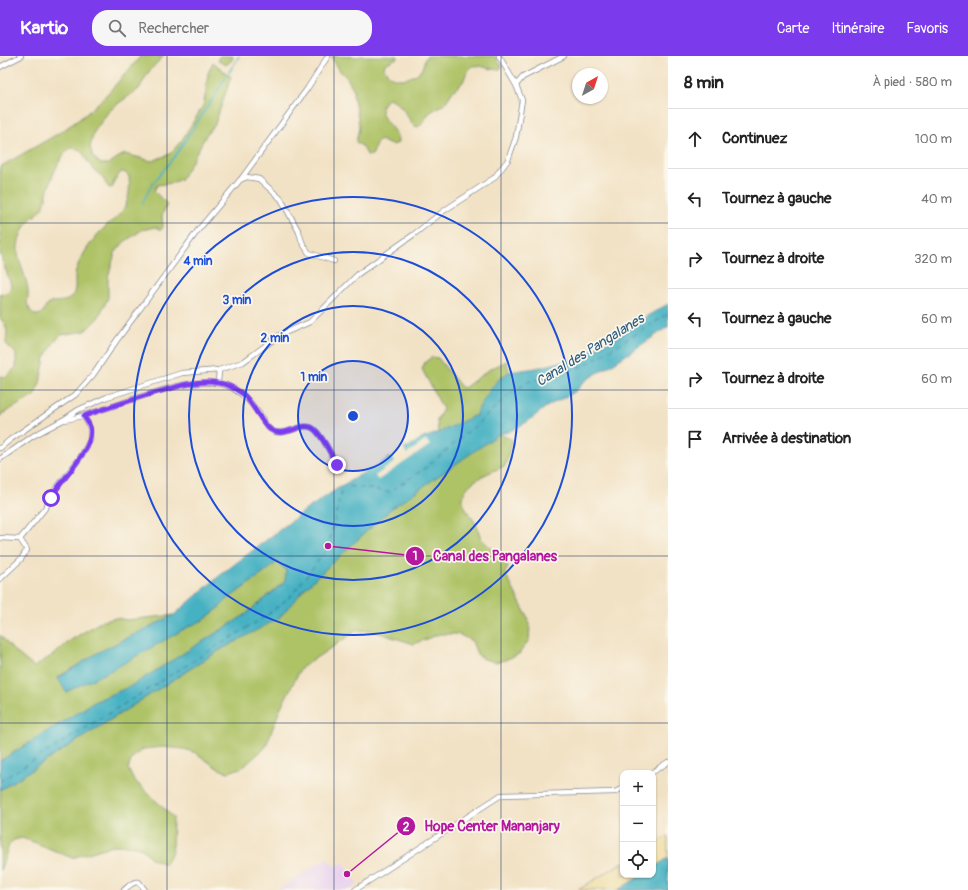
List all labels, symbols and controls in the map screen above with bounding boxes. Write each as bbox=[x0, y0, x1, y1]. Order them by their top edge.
search box bbox=[92, 10, 372, 46]
text: Kartio bbox=[20, 16, 68, 40]
icon: search bbox=[106, 17, 128, 39]
text: Rechercher bbox=[138, 19, 209, 38]
text: Carte bbox=[777, 20, 809, 37]
text: Itinéraire bbox=[831, 20, 884, 37]
text: Favoris bbox=[906, 20, 948, 37]
north arrow bbox=[572, 68, 608, 104]
text: 8 min bbox=[684, 72, 724, 93]
text: À pied · 580 m bbox=[873, 74, 952, 90]
icon: ahead bbox=[684, 128, 706, 150]
text: Continuez bbox=[722, 129, 787, 148]
text: 100 m bbox=[915, 131, 952, 147]
icon: left bbox=[684, 188, 706, 210]
text: Tournez à gauche bbox=[722, 189, 832, 208]
text: 40 m bbox=[921, 191, 952, 207]
icon: right bbox=[684, 248, 706, 270]
text: Tournez à droite bbox=[722, 249, 824, 268]
text: 320 m bbox=[914, 251, 952, 267]
text: 4 min bbox=[182, 254, 213, 269]
text: 3 min bbox=[223, 293, 252, 308]
icon: left bbox=[684, 308, 706, 330]
water label: Canal des Pangalanes bbox=[533, 309, 649, 390]
text: Tournez à gauche bbox=[722, 309, 832, 328]
text: 60 m bbox=[921, 311, 952, 327]
text: 2 min bbox=[261, 331, 290, 346]
icon: right bbox=[684, 368, 706, 390]
text: Tournez à droite bbox=[722, 369, 824, 388]
text: 1 min bbox=[301, 370, 328, 385]
text: 60 m bbox=[921, 371, 952, 387]
centre of rings bbox=[346, 409, 360, 423]
icon: arrive bbox=[684, 428, 706, 450]
text: Arrivée à destination bbox=[722, 429, 851, 448]
route end bbox=[328, 456, 346, 474]
route start bbox=[42, 489, 60, 507]
callout: Canal des Pangalanes bbox=[405, 543, 565, 569]
text: Canal des Pangalanes bbox=[433, 548, 558, 565]
text: 1 bbox=[413, 549, 417, 564]
map controls bbox=[620, 770, 656, 878]
button: + bbox=[620, 770, 656, 806]
button: − bbox=[620, 806, 656, 842]
callout: Hope Center Mananjary bbox=[396, 813, 568, 839]
text: Hope Center Mananjary bbox=[424, 818, 560, 835]
text: 2 bbox=[403, 820, 410, 835]
button: locate bbox=[620, 842, 656, 878]

